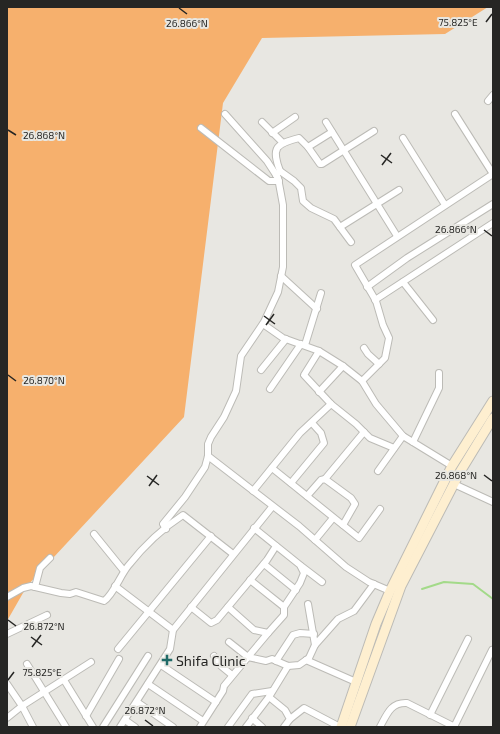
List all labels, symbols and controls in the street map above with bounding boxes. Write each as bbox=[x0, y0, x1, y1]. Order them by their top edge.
text: 75.825°E bbox=[438, 16, 478, 28]
text: 26.866°N bbox=[166, 17, 208, 29]
text: 26.868°N bbox=[23, 129, 65, 141]
text: 26.866°N bbox=[435, 223, 477, 235]
text: 26.870°N bbox=[23, 374, 65, 386]
text: 26.868°N bbox=[435, 469, 477, 481]
text: 26.872°N bbox=[23, 620, 65, 632]
place label: Shifa Clinic bbox=[176, 652, 246, 669]
marker: Shifa Clinic bbox=[161, 654, 173, 666]
text: 75.825°E bbox=[22, 666, 62, 678]
text: 26.872°N bbox=[124, 704, 166, 716]

